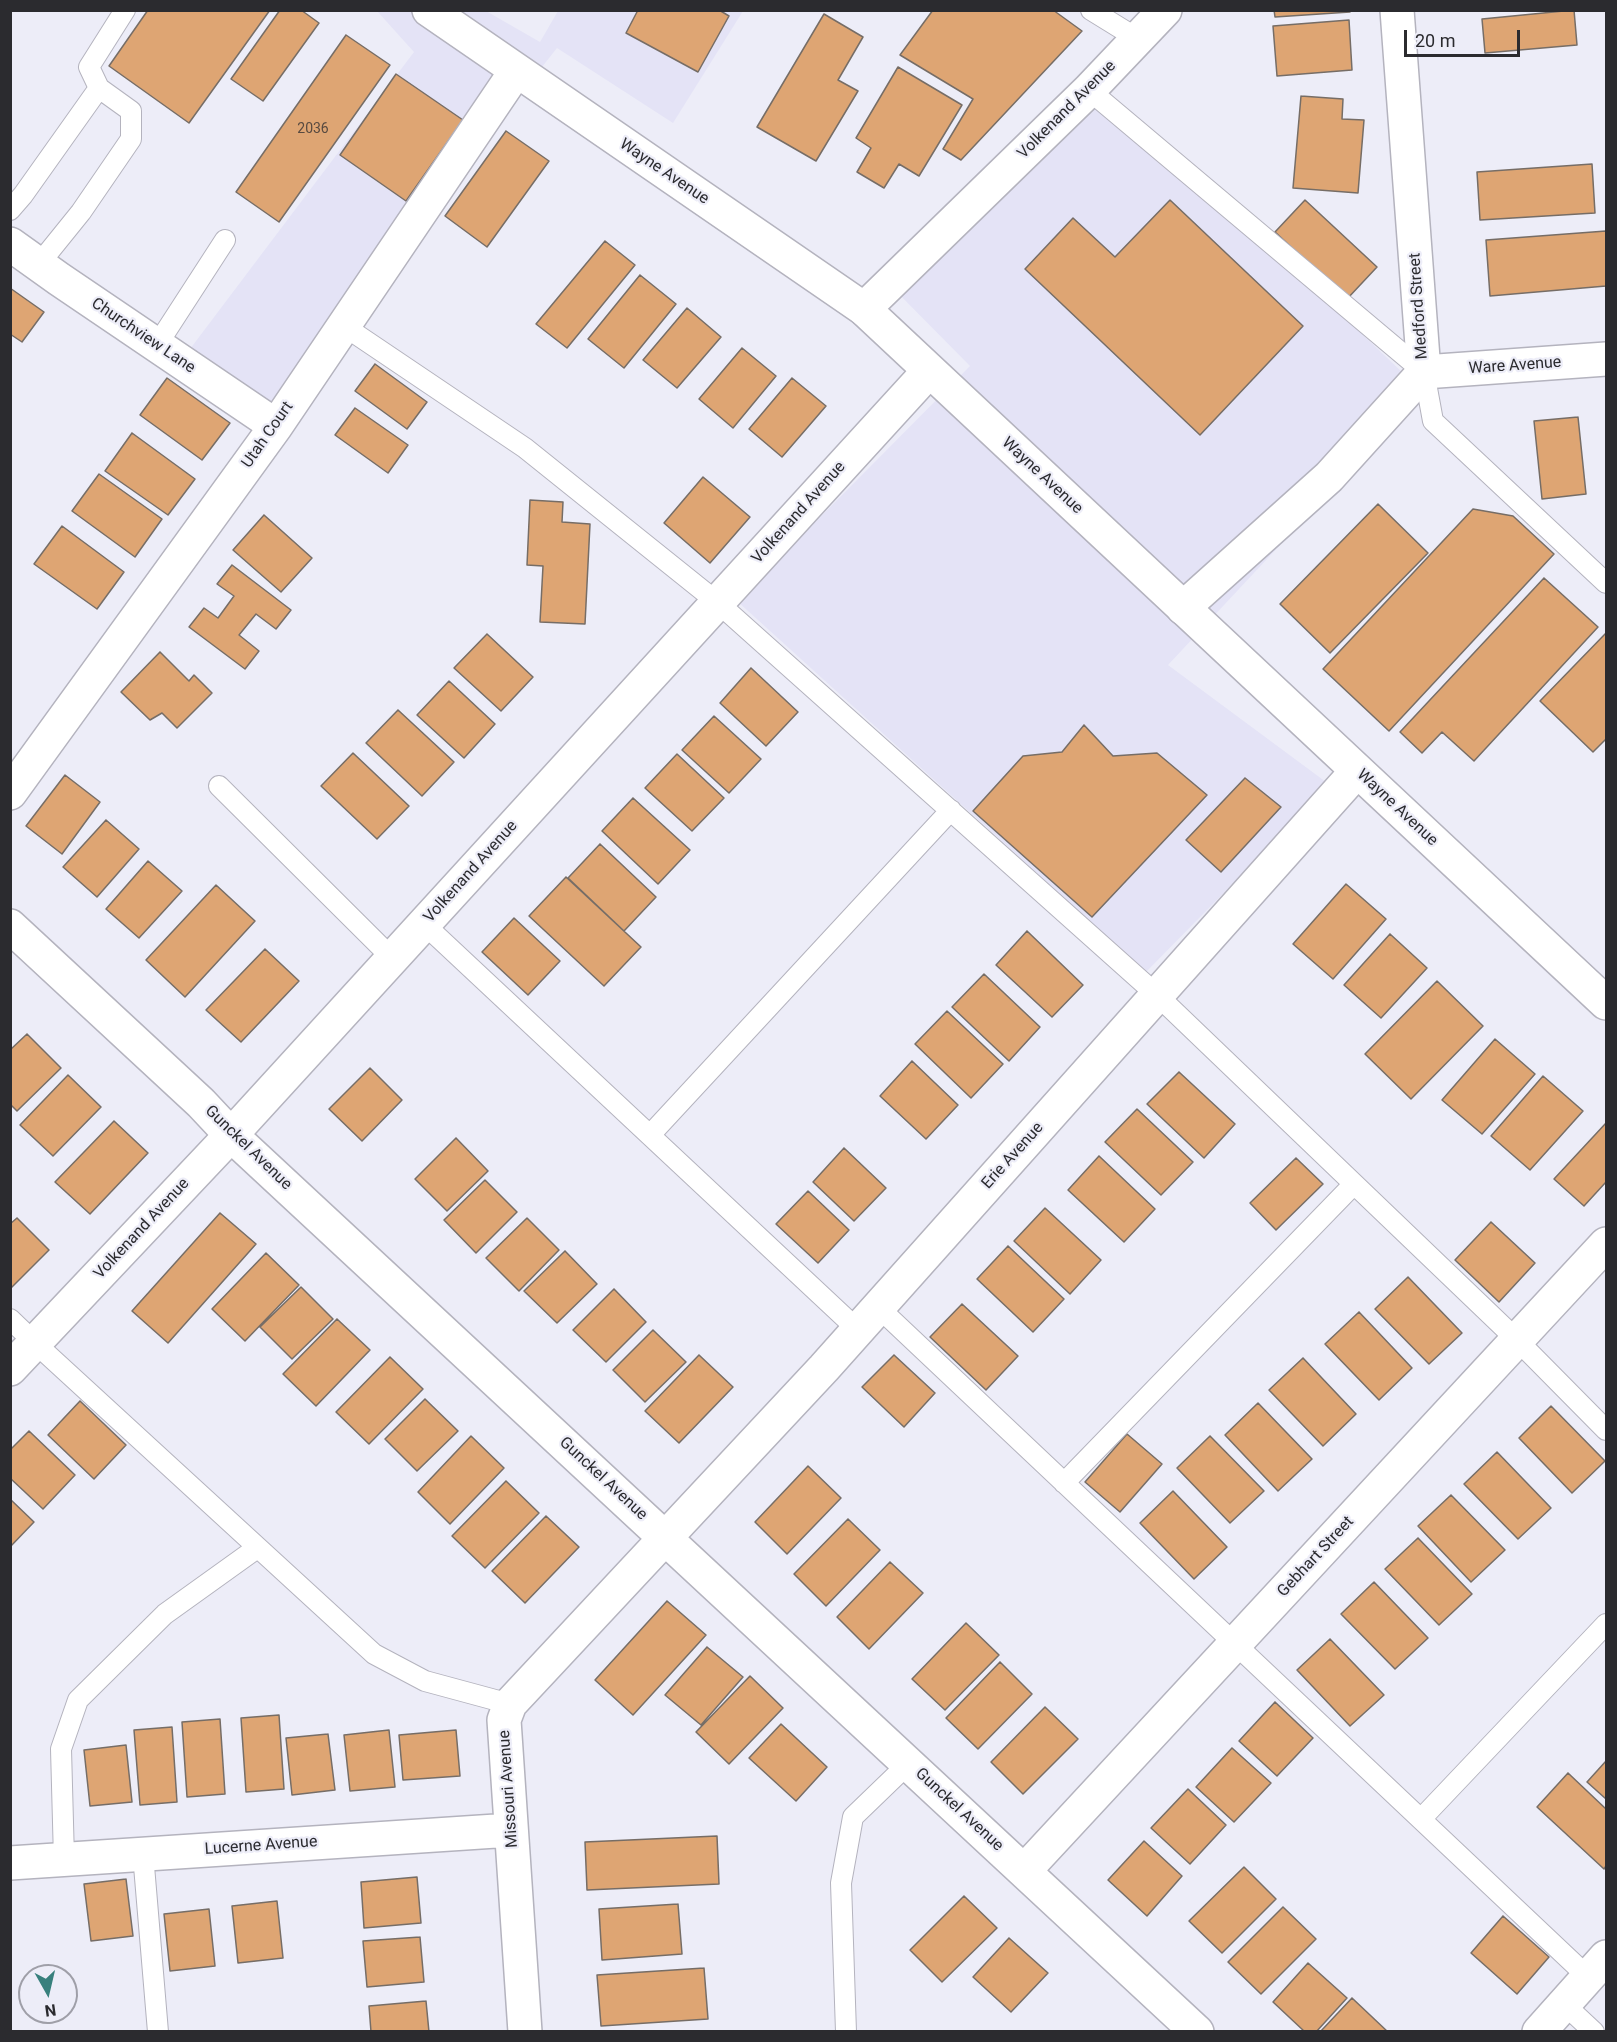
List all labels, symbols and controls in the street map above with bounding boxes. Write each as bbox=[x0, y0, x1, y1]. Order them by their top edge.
scale bar bbox=[1407, 18, 1522, 56]
text: 20 m bbox=[1415, 30, 1455, 51]
street label: Volkenand Avenue bbox=[1014, 57, 1120, 163]
house number: 2036 bbox=[297, 121, 329, 137]
street label: Wayne Avenue bbox=[616, 135, 712, 209]
street label: Medford Street bbox=[1406, 252, 1432, 360]
street label: Churchview Lane bbox=[87, 294, 199, 378]
street label: Ware Avenue bbox=[1468, 353, 1562, 379]
street label: Utah Court bbox=[238, 398, 298, 472]
street label: Wayne Avenue bbox=[998, 434, 1086, 518]
street label: Volkenand Avenue bbox=[748, 458, 850, 568]
street label: Wayne Avenue bbox=[1353, 766, 1441, 850]
street label: Volkenand Avenue bbox=[420, 817, 522, 927]
street label: Gunckel Avenue bbox=[200, 1102, 296, 1194]
street label: Erie Avenue bbox=[978, 1119, 1048, 1193]
street label: Volkenand Avenue bbox=[90, 1175, 194, 1283]
street label: Gunckel Avenue bbox=[555, 1433, 651, 1525]
street label: Gebhart Street bbox=[1274, 1513, 1358, 1601]
street label: Missouri Avenue bbox=[495, 1730, 523, 1848]
street label: Gunckel Avenue bbox=[911, 1764, 1007, 1856]
street label: Lucerne Avenue bbox=[204, 1832, 318, 1860]
north arrow bbox=[18, 1964, 78, 2024]
text: N bbox=[43, 2000, 57, 2021]

